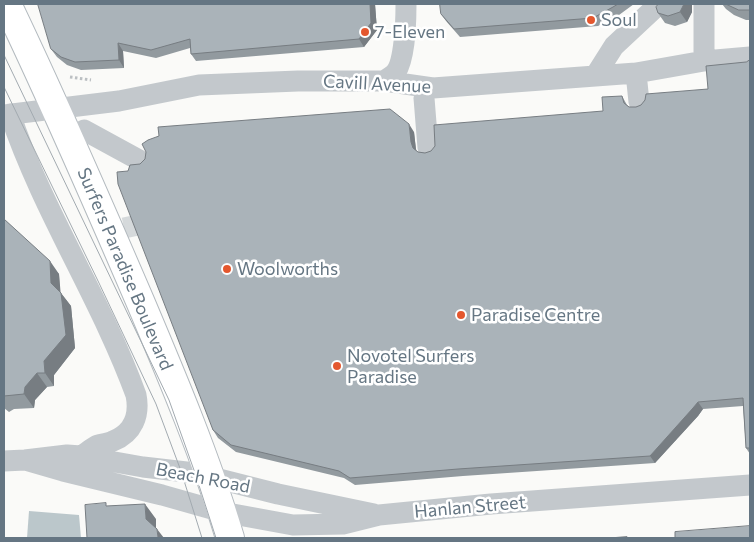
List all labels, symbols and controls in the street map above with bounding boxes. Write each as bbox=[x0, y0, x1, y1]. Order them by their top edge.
place label: Soul bbox=[601, 9, 637, 31]
marker: Soul bbox=[585, 14, 597, 26]
place label: 7-Eleven bbox=[375, 21, 445, 43]
marker: 7-Eleven bbox=[359, 26, 371, 38]
street label: Cavill Avenue bbox=[323, 70, 431, 98]
street label: Surfers Paradise Boulevard bbox=[73, 165, 177, 373]
place label: Woolworths bbox=[237, 258, 338, 280]
marker: Woolworths bbox=[221, 263, 233, 275]
place label: Paradise Centre bbox=[471, 304, 600, 326]
marker: Paradise Centre bbox=[455, 309, 467, 321]
place label: Novotel Surfers Paradise bbox=[347, 345, 474, 388]
marker: Novotel Surfers Paradise bbox=[331, 360, 343, 372]
street label: Beach Road bbox=[154, 458, 252, 498]
street label: Hanlan Street bbox=[413, 491, 527, 523]

